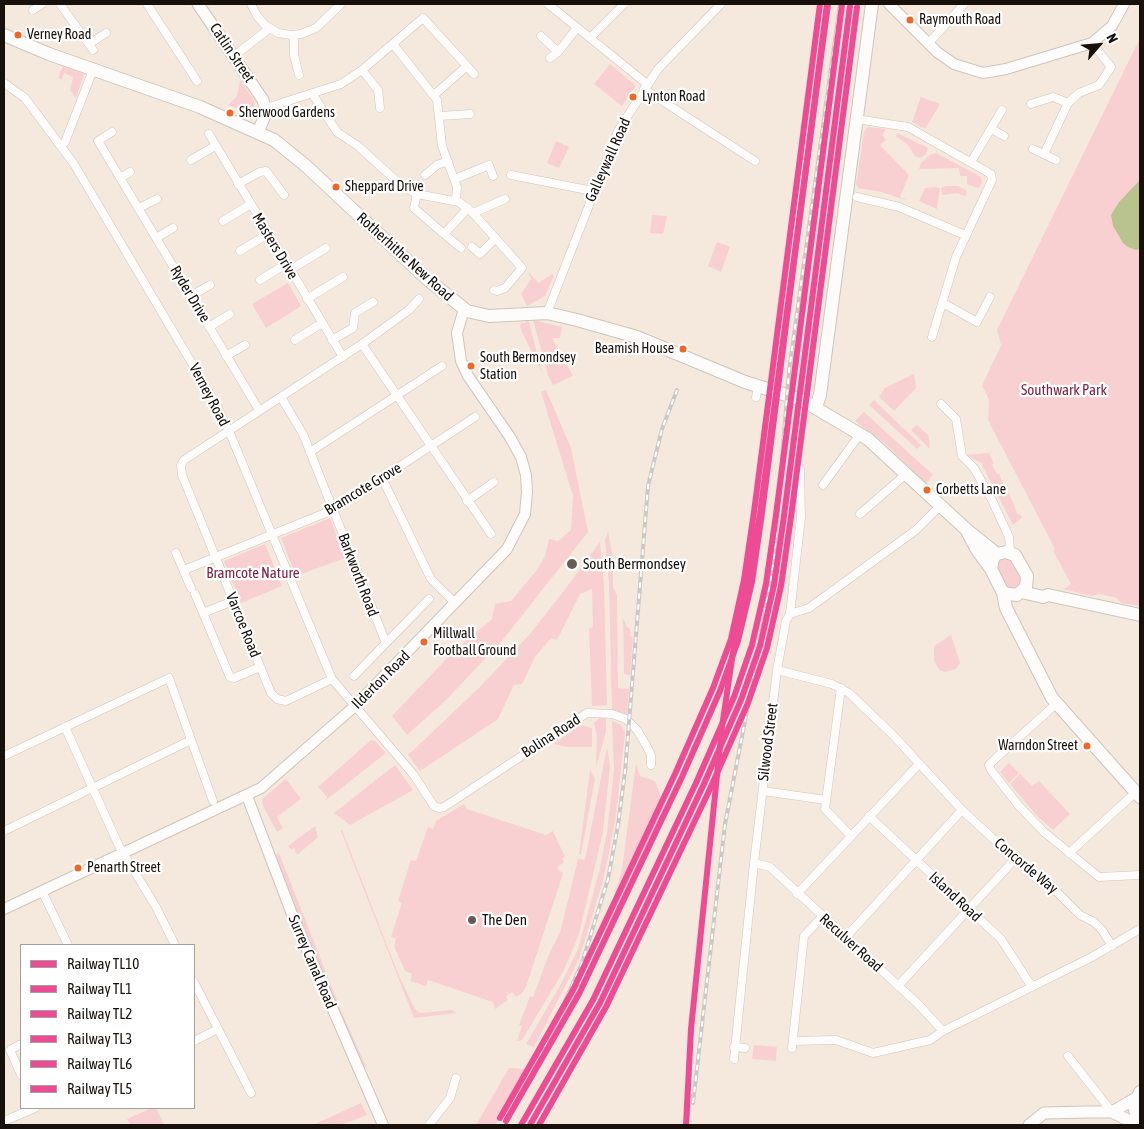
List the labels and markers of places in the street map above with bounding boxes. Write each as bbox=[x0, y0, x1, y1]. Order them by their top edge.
place label: Raymouth Road bbox=[919, 12, 1001, 28]
marker: Raymouth Road bbox=[905, 15, 915, 25]
place label: Verney Road bbox=[27, 27, 91, 43]
marker: Verney Road bbox=[13, 30, 23, 40]
place label: Lynton Road bbox=[642, 89, 705, 105]
marker: Lynton Road bbox=[628, 92, 638, 102]
place label: Sherwood Gardens bbox=[239, 105, 335, 121]
marker: Sherwood Gardens bbox=[225, 108, 235, 118]
place label: Sheppard Drive bbox=[345, 179, 424, 195]
marker: Sheppard Drive bbox=[331, 182, 341, 192]
place label: Beamish House bbox=[595, 341, 674, 357]
marker: Beamish House bbox=[678, 344, 688, 354]
place label: South Bermondsey Station bbox=[480, 350, 576, 382]
marker: South Bermondsey Station bbox=[466, 361, 476, 371]
place label: Corbetts Lane bbox=[936, 482, 1006, 498]
marker: Corbetts Lane bbox=[922, 485, 932, 495]
place label: South Bermondsey bbox=[583, 555, 686, 573]
marker: South Bermondsey bbox=[565, 557, 579, 571]
place label: Millwall Football Ground bbox=[433, 626, 516, 658]
marker: Millwall Football Ground bbox=[419, 637, 429, 647]
place label: Warndon Street bbox=[998, 738, 1078, 754]
marker: Warndon Street bbox=[1082, 741, 1092, 751]
place label: Penarth Street bbox=[87, 860, 161, 876]
marker: Penarth Street bbox=[73, 863, 83, 873]
place label: The Den bbox=[482, 911, 527, 929]
marker: The Den bbox=[466, 914, 478, 926]

